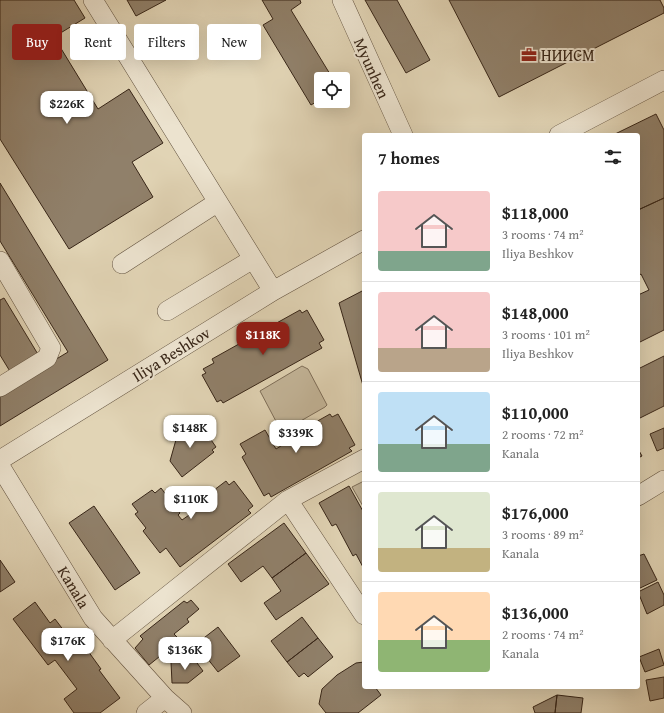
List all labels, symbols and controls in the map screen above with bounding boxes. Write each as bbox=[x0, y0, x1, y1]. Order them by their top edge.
chip: Buy bbox=[12, 24, 62, 60]
chip: Rent bbox=[70, 24, 126, 60]
chip: Filters bbox=[134, 24, 199, 60]
chip: New bbox=[207, 24, 261, 60]
street label: Myunhen bbox=[348, 34, 396, 102]
place label: НИИСМ bbox=[541, 43, 594, 67]
office icon: НИИСМ bbox=[520, 46, 538, 64]
map controls bbox=[314, 72, 350, 108]
button: locate bbox=[314, 72, 350, 108]
pin: $226K bbox=[39, 91, 95, 125]
text: $226K bbox=[49, 94, 85, 113]
text: 7 homes bbox=[378, 145, 440, 170]
icon: filters bbox=[602, 146, 624, 168]
text: $118,000 bbox=[502, 200, 568, 225]
icon: home bbox=[410, 207, 458, 255]
text: 3 rooms · 74 m² bbox=[502, 225, 584, 244]
text: Iliya Beshkov bbox=[502, 244, 574, 263]
text: $148,000 bbox=[502, 300, 568, 325]
icon: home bbox=[410, 308, 458, 356]
street label: Iliya Beshkov bbox=[127, 320, 215, 388]
pin: $118K bbox=[235, 322, 291, 356]
text: $118K bbox=[245, 325, 281, 344]
text: 3 rooms · 101 m² bbox=[502, 325, 590, 344]
text: Iliya Beshkov bbox=[502, 344, 574, 363]
text: $110,000 bbox=[502, 400, 568, 425]
icon: home bbox=[410, 408, 458, 456]
pin: $148K bbox=[162, 415, 218, 449]
text: $148K bbox=[172, 418, 208, 437]
pin: $339K bbox=[268, 420, 324, 454]
text: $339K bbox=[278, 423, 314, 442]
text: 2 rooms · 72 m² bbox=[502, 425, 584, 444]
text: Kanala bbox=[502, 444, 539, 463]
pin: $110K bbox=[163, 486, 219, 520]
text: $110K bbox=[173, 489, 209, 508]
text: $176,000 bbox=[502, 500, 568, 525]
icon: home bbox=[410, 508, 458, 556]
text: 3 rooms · 89 m² bbox=[502, 525, 584, 544]
text: Kanala bbox=[502, 544, 539, 563]
street label: Kanala bbox=[52, 561, 96, 613]
text: $136,000 bbox=[502, 600, 568, 625]
icon: home bbox=[410, 608, 458, 656]
text: 2 rooms · 74 m² bbox=[502, 625, 584, 644]
pin: $176K bbox=[40, 628, 96, 662]
text: $176K bbox=[50, 631, 86, 650]
pin: $136K bbox=[157, 637, 213, 671]
text: $136K bbox=[167, 640, 203, 659]
text: Kanala bbox=[502, 644, 539, 663]

